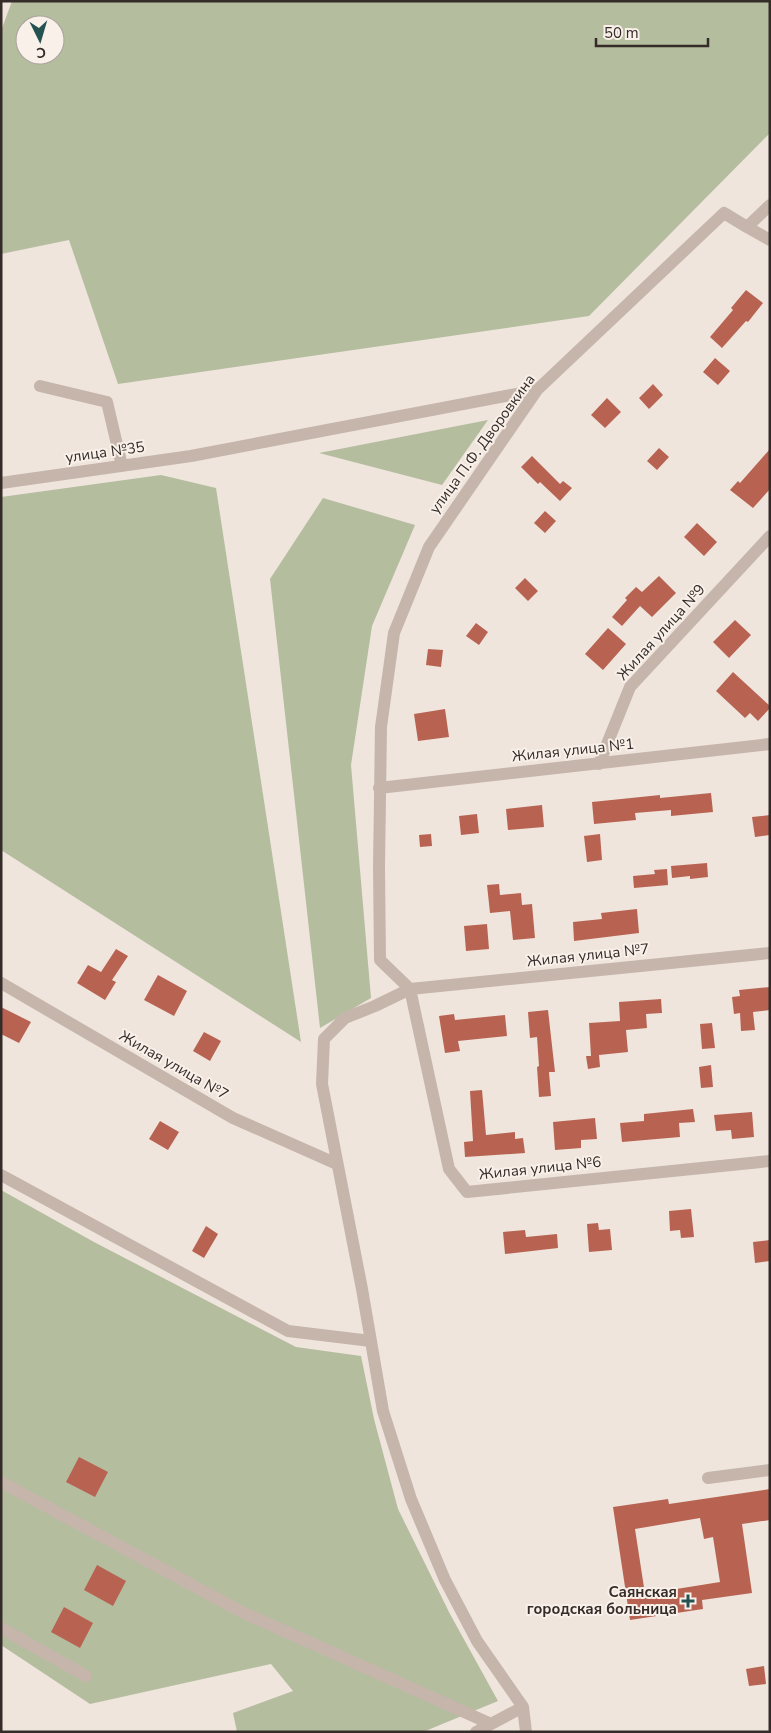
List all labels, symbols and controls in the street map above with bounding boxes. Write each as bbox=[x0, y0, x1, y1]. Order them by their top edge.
north arrow bbox=[15, 15, 65, 65]
scale bar bbox=[596, 15, 708, 47]
text: 50 m bbox=[604, 23, 639, 43]
text: С bbox=[35, 43, 47, 62]
street label: улица П.Ф. Дворовкина bbox=[425, 370, 539, 518]
street label: улица №35 bbox=[64, 437, 146, 467]
street label: Жилая улица №9 bbox=[612, 580, 710, 684]
street label: Жилая улица №1 bbox=[511, 734, 635, 766]
street label: Жилая улица №7 bbox=[526, 939, 650, 971]
street label: Жилая улица №7 bbox=[116, 1026, 232, 1104]
street label: Жилая улица №6 bbox=[478, 1152, 602, 1184]
place label: Саянская городская больница bbox=[527, 1582, 677, 1619]
marker: Саянская городская больница bbox=[681, 1594, 695, 1608]

